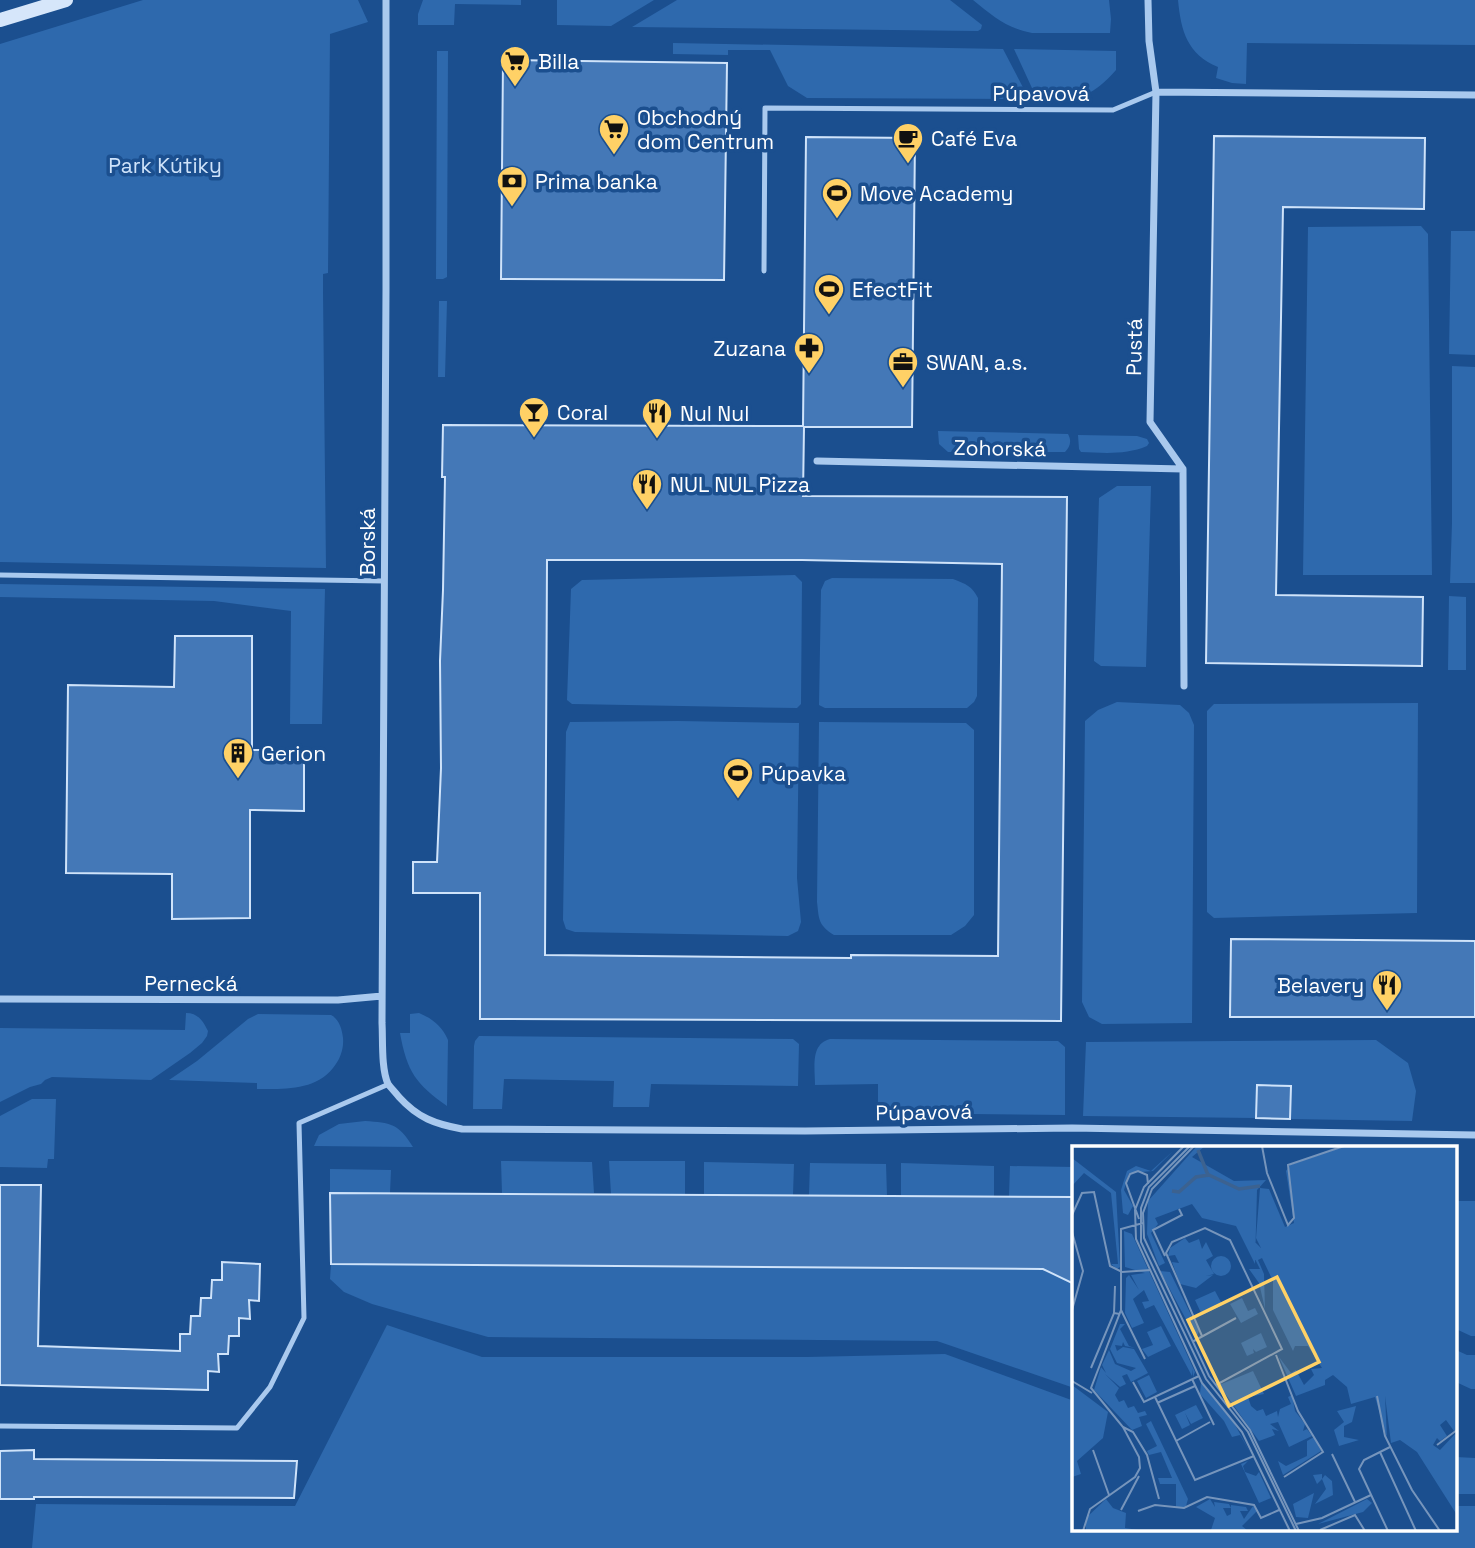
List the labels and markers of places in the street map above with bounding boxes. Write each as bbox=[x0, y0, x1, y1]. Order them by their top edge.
supermarket icon: Billa bbox=[498, 44, 532, 88]
place label: Billa bbox=[538, 48, 579, 75]
place label: Obchodný dom Centrum bbox=[637, 104, 774, 155]
supermarket icon: Obchodný dom Centrum bbox=[597, 112, 631, 156]
cafe icon: Café Eva bbox=[891, 121, 925, 165]
place label: Café Eva bbox=[931, 125, 1017, 152]
bank icon: Prima banka bbox=[495, 164, 529, 208]
place label: Prima banka bbox=[535, 168, 658, 195]
sports icon: Move Academy bbox=[820, 176, 854, 220]
place label: Move Academy bbox=[860, 180, 1013, 207]
sports icon: EfectFit bbox=[812, 272, 846, 316]
place label: EfectFit bbox=[852, 276, 933, 303]
pharmacy icon: Zuzana bbox=[792, 331, 826, 375]
place label: Zuzana bbox=[713, 335, 786, 362]
office icon: SWAN, a.s. bbox=[886, 345, 920, 389]
place label: SWAN, a.s. bbox=[926, 349, 1028, 376]
bar icon: Coral bbox=[517, 395, 551, 439]
restaurant icon: Nul Nul bbox=[640, 396, 674, 440]
place label: Coral bbox=[557, 399, 608, 426]
place label: Nul Nul bbox=[680, 400, 749, 427]
restaurant icon: NUL NUL Pizza bbox=[630, 467, 664, 511]
place label: NUL NUL Pizza bbox=[670, 471, 810, 498]
building icon: Gerion bbox=[221, 736, 255, 780]
place label: Gerion bbox=[261, 740, 326, 767]
sports icon: Púpavka bbox=[721, 756, 755, 800]
place label: Púpavka bbox=[761, 760, 846, 787]
restaurant icon: Belavery bbox=[1370, 968, 1404, 1012]
place label: Belavery bbox=[1277, 972, 1364, 999]

